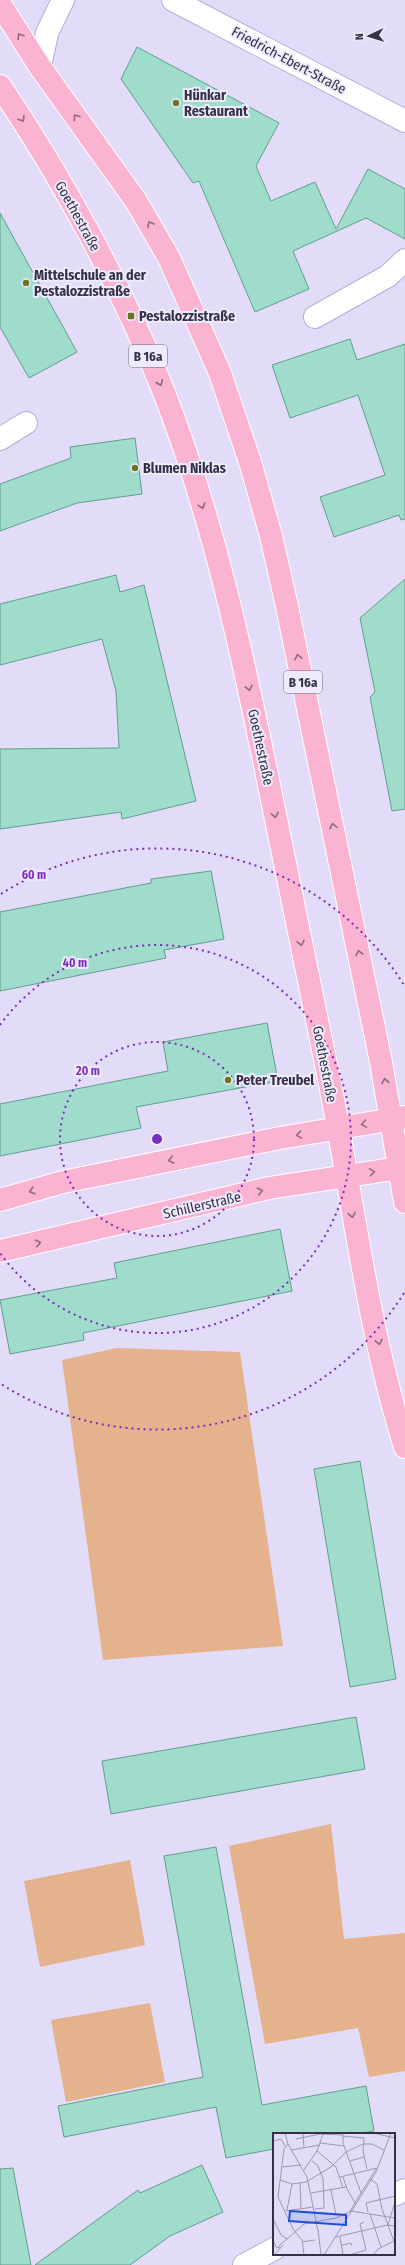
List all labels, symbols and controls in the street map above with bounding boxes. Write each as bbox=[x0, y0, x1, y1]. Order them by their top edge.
north arrow bbox=[349, 16, 389, 56]
street label: Friedrich-Ebert-Straße bbox=[229, 23, 349, 98]
one-way arrow bbox=[17, 33, 25, 40]
text: N bbox=[353, 33, 366, 40]
place label: Hünkar Restaurant bbox=[184, 87, 249, 120]
marker: Hünkar Restaurant bbox=[171, 98, 181, 108]
one-way arrow bbox=[17, 115, 24, 122]
one-way arrow bbox=[74, 115, 81, 122]
street label: Goethestraße bbox=[51, 178, 104, 254]
one-way arrow bbox=[147, 221, 154, 229]
place label: Mittelschule an der Pestalozzistraße bbox=[34, 267, 147, 300]
marker: Mittelschule an der Pestalozzistraße bbox=[21, 278, 31, 288]
place label: Pestalozzistraße bbox=[139, 308, 235, 325]
marker: Pestalozzistraße bbox=[126, 311, 136, 321]
road number: B 16a bbox=[129, 345, 167, 367]
one-way arrow bbox=[155, 379, 163, 386]
place label: Blumen Niklas bbox=[143, 460, 226, 477]
marker: Blumen Niklas bbox=[130, 463, 140, 473]
one-way arrow bbox=[197, 502, 206, 509]
one-way arrow bbox=[294, 654, 302, 661]
road number: B 16a bbox=[284, 671, 322, 693]
one-way arrow bbox=[245, 685, 253, 691]
street label: Goethestraße bbox=[244, 707, 277, 787]
one-way arrow bbox=[271, 812, 279, 818]
one-way arrow bbox=[329, 823, 337, 829]
text: 60 m bbox=[22, 868, 46, 882]
one-way arrow bbox=[296, 939, 305, 946]
one-way arrow bbox=[355, 950, 363, 956]
text: 40 m bbox=[63, 956, 87, 970]
street label: Goethestraße bbox=[309, 1024, 340, 1104]
text: 20 m bbox=[75, 1064, 100, 1078]
place label: Peter Treubel bbox=[236, 1072, 314, 1089]
marker: Peter Treubel bbox=[223, 1075, 233, 1085]
one-way arrow bbox=[381, 1077, 389, 1084]
one-way arrow bbox=[361, 1119, 367, 1128]
one-way arrow bbox=[296, 1130, 302, 1139]
centre of rings bbox=[150, 1132, 164, 1146]
one-way arrow bbox=[168, 1155, 174, 1164]
one-way arrow bbox=[369, 1168, 376, 1177]
one-way arrow bbox=[28, 1186, 35, 1195]
one-way arrow bbox=[257, 1187, 263, 1195]
street label: Schillerstraße bbox=[162, 1188, 243, 1223]
one-way arrow bbox=[347, 1212, 356, 1218]
one-way arrow bbox=[35, 1239, 41, 1247]
one-way arrow bbox=[374, 1339, 382, 1345]
inset map bbox=[273, 2133, 395, 2255]

